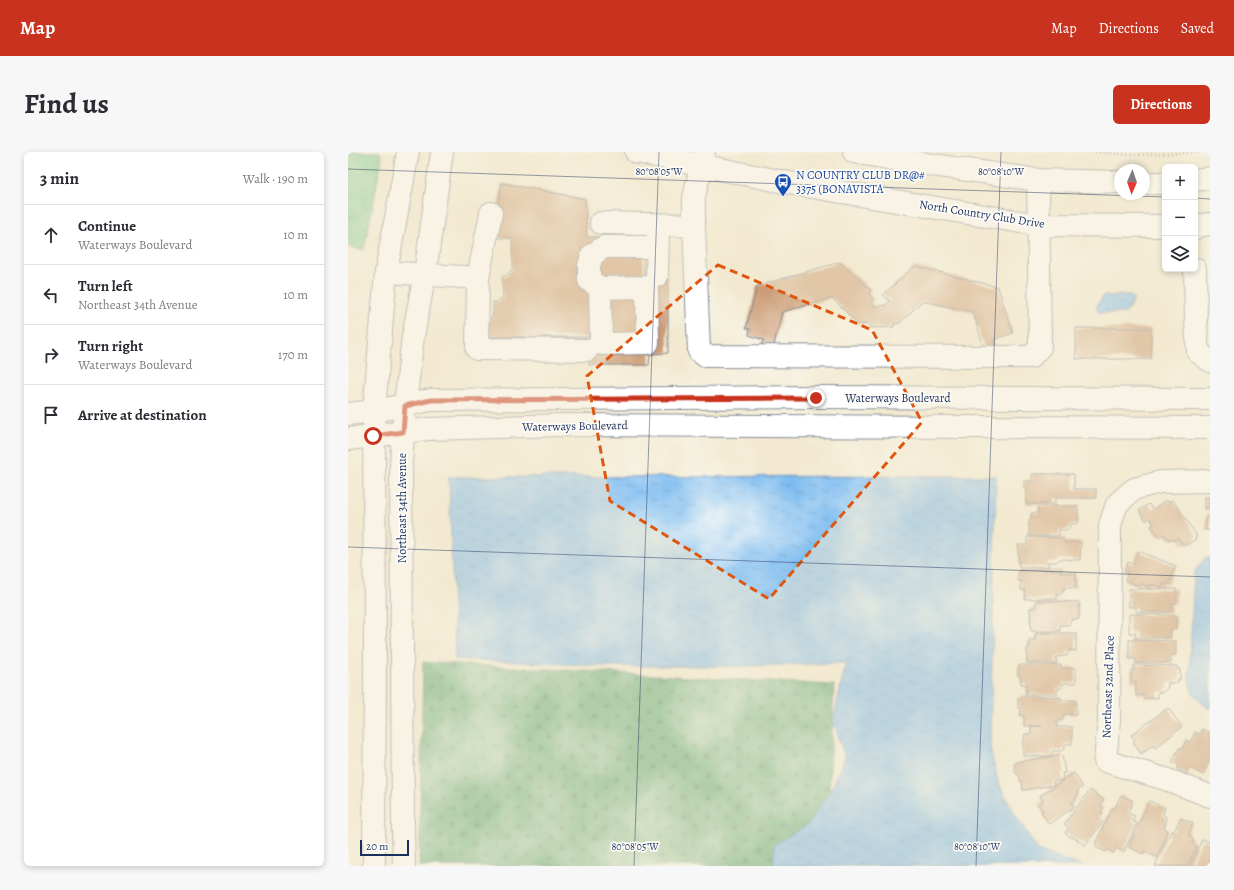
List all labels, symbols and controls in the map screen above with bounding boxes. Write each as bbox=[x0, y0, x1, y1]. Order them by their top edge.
text: Map bbox=[20, 15, 55, 41]
text: Map bbox=[1051, 19, 1077, 38]
text: Directions bbox=[1099, 19, 1159, 38]
text: Saved bbox=[1181, 19, 1214, 38]
text: Find us bbox=[24, 85, 109, 123]
button: Directions bbox=[1113, 85, 1210, 124]
north arrow bbox=[1114, 164, 1150, 200]
map controls bbox=[1162, 164, 1198, 272]
button: + bbox=[1162, 164, 1198, 200]
text: 80°08'05"W bbox=[635, 165, 683, 178]
text: 80°08'10"W bbox=[978, 165, 1025, 178]
text: 3 min bbox=[40, 167, 79, 190]
place label: N COUNTRY CLUB DR@# 3375 (BONAVISTA bbox=[796, 167, 925, 197]
text: Walk · 190 m bbox=[243, 170, 308, 187]
bus stop icon: N COUNTRY CLUB DR@# 3375 (BONAVISTA bbox=[773, 172, 793, 197]
street label: North Country Club Drive bbox=[918, 196, 1046, 232]
button: − bbox=[1162, 200, 1198, 236]
text: Continue bbox=[78, 216, 136, 236]
icon: ahead bbox=[40, 224, 62, 246]
text: 10 m bbox=[283, 226, 308, 243]
text: Waterways Boulevard bbox=[78, 236, 192, 253]
button: layers bbox=[1162, 236, 1198, 272]
text: Turn left bbox=[78, 276, 133, 296]
icon: left bbox=[40, 284, 62, 306]
text: 10 m bbox=[283, 286, 308, 303]
text: Northeast 34th Avenue bbox=[78, 296, 198, 313]
text: Turn right bbox=[78, 336, 143, 356]
icon: right bbox=[40, 344, 62, 366]
text: 170 m bbox=[278, 346, 308, 363]
text: Waterways Boulevard bbox=[78, 356, 192, 373]
route end bbox=[807, 389, 825, 407]
street label: Waterways Boulevard bbox=[844, 390, 951, 406]
icon: arrive bbox=[40, 404, 62, 426]
text: Arrive at destination bbox=[78, 405, 207, 425]
street label: Waterways Boulevard bbox=[521, 417, 628, 435]
route start bbox=[364, 427, 382, 445]
street label: Northeast 34th Avenue bbox=[394, 453, 410, 563]
street label: Northeast 32nd Place bbox=[1098, 635, 1118, 739]
scale bar bbox=[360, 838, 409, 857]
text: 20 m bbox=[366, 839, 388, 854]
text: 80°08'05"W bbox=[611, 840, 659, 853]
text: 80°08'10"W bbox=[954, 840, 1001, 853]

